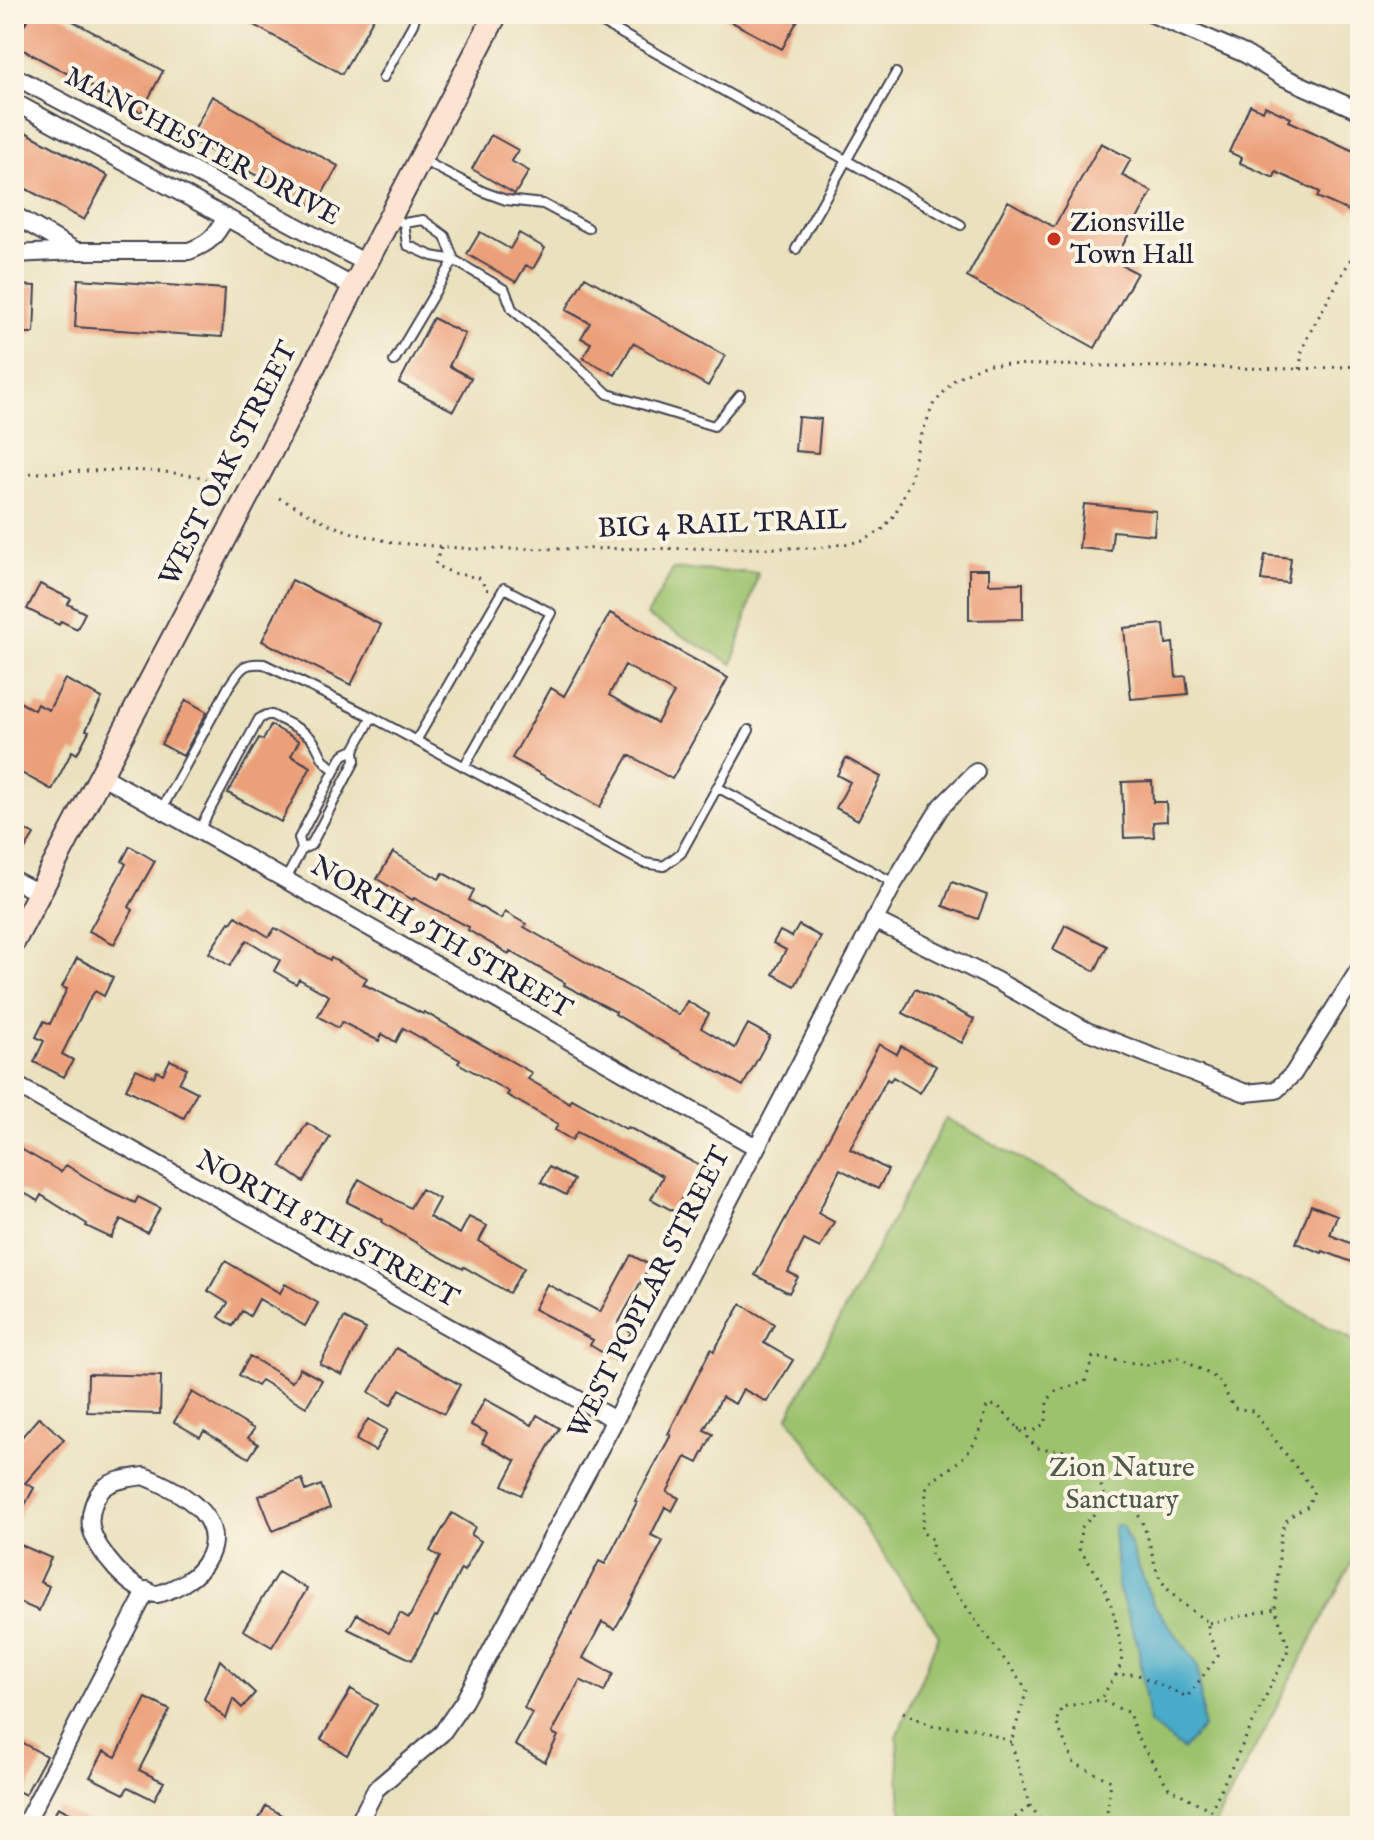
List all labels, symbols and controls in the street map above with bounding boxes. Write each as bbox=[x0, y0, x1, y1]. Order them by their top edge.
street label: MANCHESTER DRIVE bbox=[58, 59, 346, 235]
place label: Zionsville Town Hall bbox=[1070, 206, 1194, 273]
marker: Zionsville Town Hall bbox=[1045, 230, 1063, 248]
street label: WEST OAK STREET bbox=[152, 335, 306, 592]
street label: BIG 4 RAIL TRAIL bbox=[597, 503, 847, 547]
street label: NORTH 9TH STREET bbox=[304, 849, 578, 1027]
street label: WEST POPLAR STREET bbox=[561, 1140, 739, 1445]
street label: NORTH 8TH STREET bbox=[190, 1143, 465, 1317]
park label: Zion Nature Sanctuary bbox=[1049, 1451, 1195, 1518]

